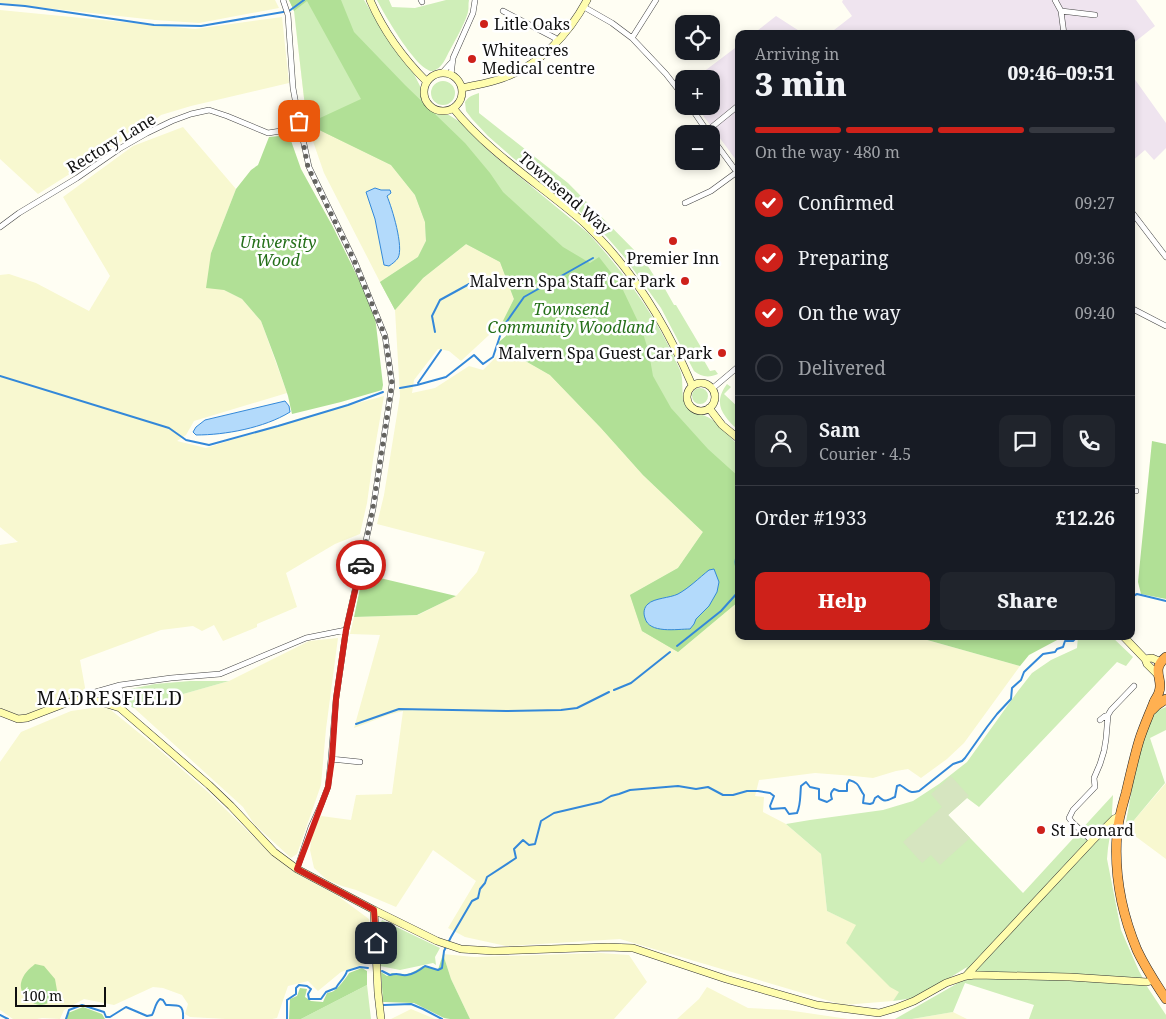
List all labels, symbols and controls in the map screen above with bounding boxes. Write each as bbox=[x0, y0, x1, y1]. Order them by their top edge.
place label: Litle Oaks bbox=[494, 13, 570, 35]
map controls bbox=[675, 15, 720, 170]
button: locate bbox=[675, 15, 720, 60]
marker: Litle Oaks bbox=[478, 18, 490, 30]
place label: Whiteacres Medical centre bbox=[482, 39, 595, 79]
text: Arriving in bbox=[755, 43, 839, 65]
marker: Whiteacres Medical centre bbox=[466, 53, 478, 65]
text: 09:46–09:51 bbox=[1007, 60, 1115, 86]
text: 3 min bbox=[755, 62, 847, 105]
button: + bbox=[675, 70, 720, 115]
pin bbox=[278, 100, 320, 142]
icon: bag bbox=[285, 107, 313, 135]
street label: Rectory Lane bbox=[62, 108, 160, 178]
button: − bbox=[675, 125, 720, 170]
text: On the way · 480 m bbox=[755, 141, 900, 163]
street label: Townsend Way bbox=[514, 147, 617, 240]
icon: check bbox=[755, 189, 783, 217]
text: Confirmed bbox=[798, 190, 894, 216]
text: 09:27 bbox=[1075, 192, 1115, 214]
park label: University Wood bbox=[240, 231, 316, 271]
marker: Premier Inn bbox=[667, 235, 679, 247]
icon: check bbox=[755, 244, 783, 272]
text: Preparing bbox=[798, 245, 888, 271]
place label: Premier Inn bbox=[627, 247, 719, 269]
text: 09:36 bbox=[1075, 247, 1115, 269]
place label: Malvern Spa Staff Car Park bbox=[470, 270, 676, 292]
marker: Malvern Spa Staff Car Park bbox=[679, 275, 691, 287]
park label: Townsend Community Woodland bbox=[488, 298, 655, 338]
icon: check bbox=[755, 299, 783, 327]
text: On the way bbox=[798, 300, 901, 326]
text: 09:40 bbox=[1075, 302, 1115, 324]
place label: Malvern Spa Guest Car Park bbox=[498, 342, 713, 364]
marker: Malvern Spa Guest Car Park bbox=[716, 347, 728, 359]
text: Delivered bbox=[798, 355, 886, 381]
button: person bbox=[755, 415, 807, 467]
button: chat bbox=[999, 415, 1051, 467]
button: phone bbox=[1063, 415, 1115, 467]
text: Sam bbox=[819, 417, 860, 443]
text: Courier · 4.5 bbox=[819, 443, 911, 465]
text: Order #1933 bbox=[755, 505, 867, 531]
text: £12.26 bbox=[1056, 505, 1115, 531]
courier bbox=[336, 540, 386, 590]
icon: car bbox=[347, 551, 375, 579]
button: Help bbox=[755, 572, 930, 630]
button: Share bbox=[940, 572, 1115, 630]
district label: MADRESFIELD bbox=[37, 685, 183, 711]
place label: St Leonard bbox=[1051, 819, 1134, 841]
marker: St Leonard bbox=[1035, 824, 1047, 836]
pin bbox=[355, 922, 397, 964]
icon: home bbox=[362, 929, 390, 957]
scale bar bbox=[15, 984, 106, 1007]
text: 100 m bbox=[22, 986, 62, 1005]

